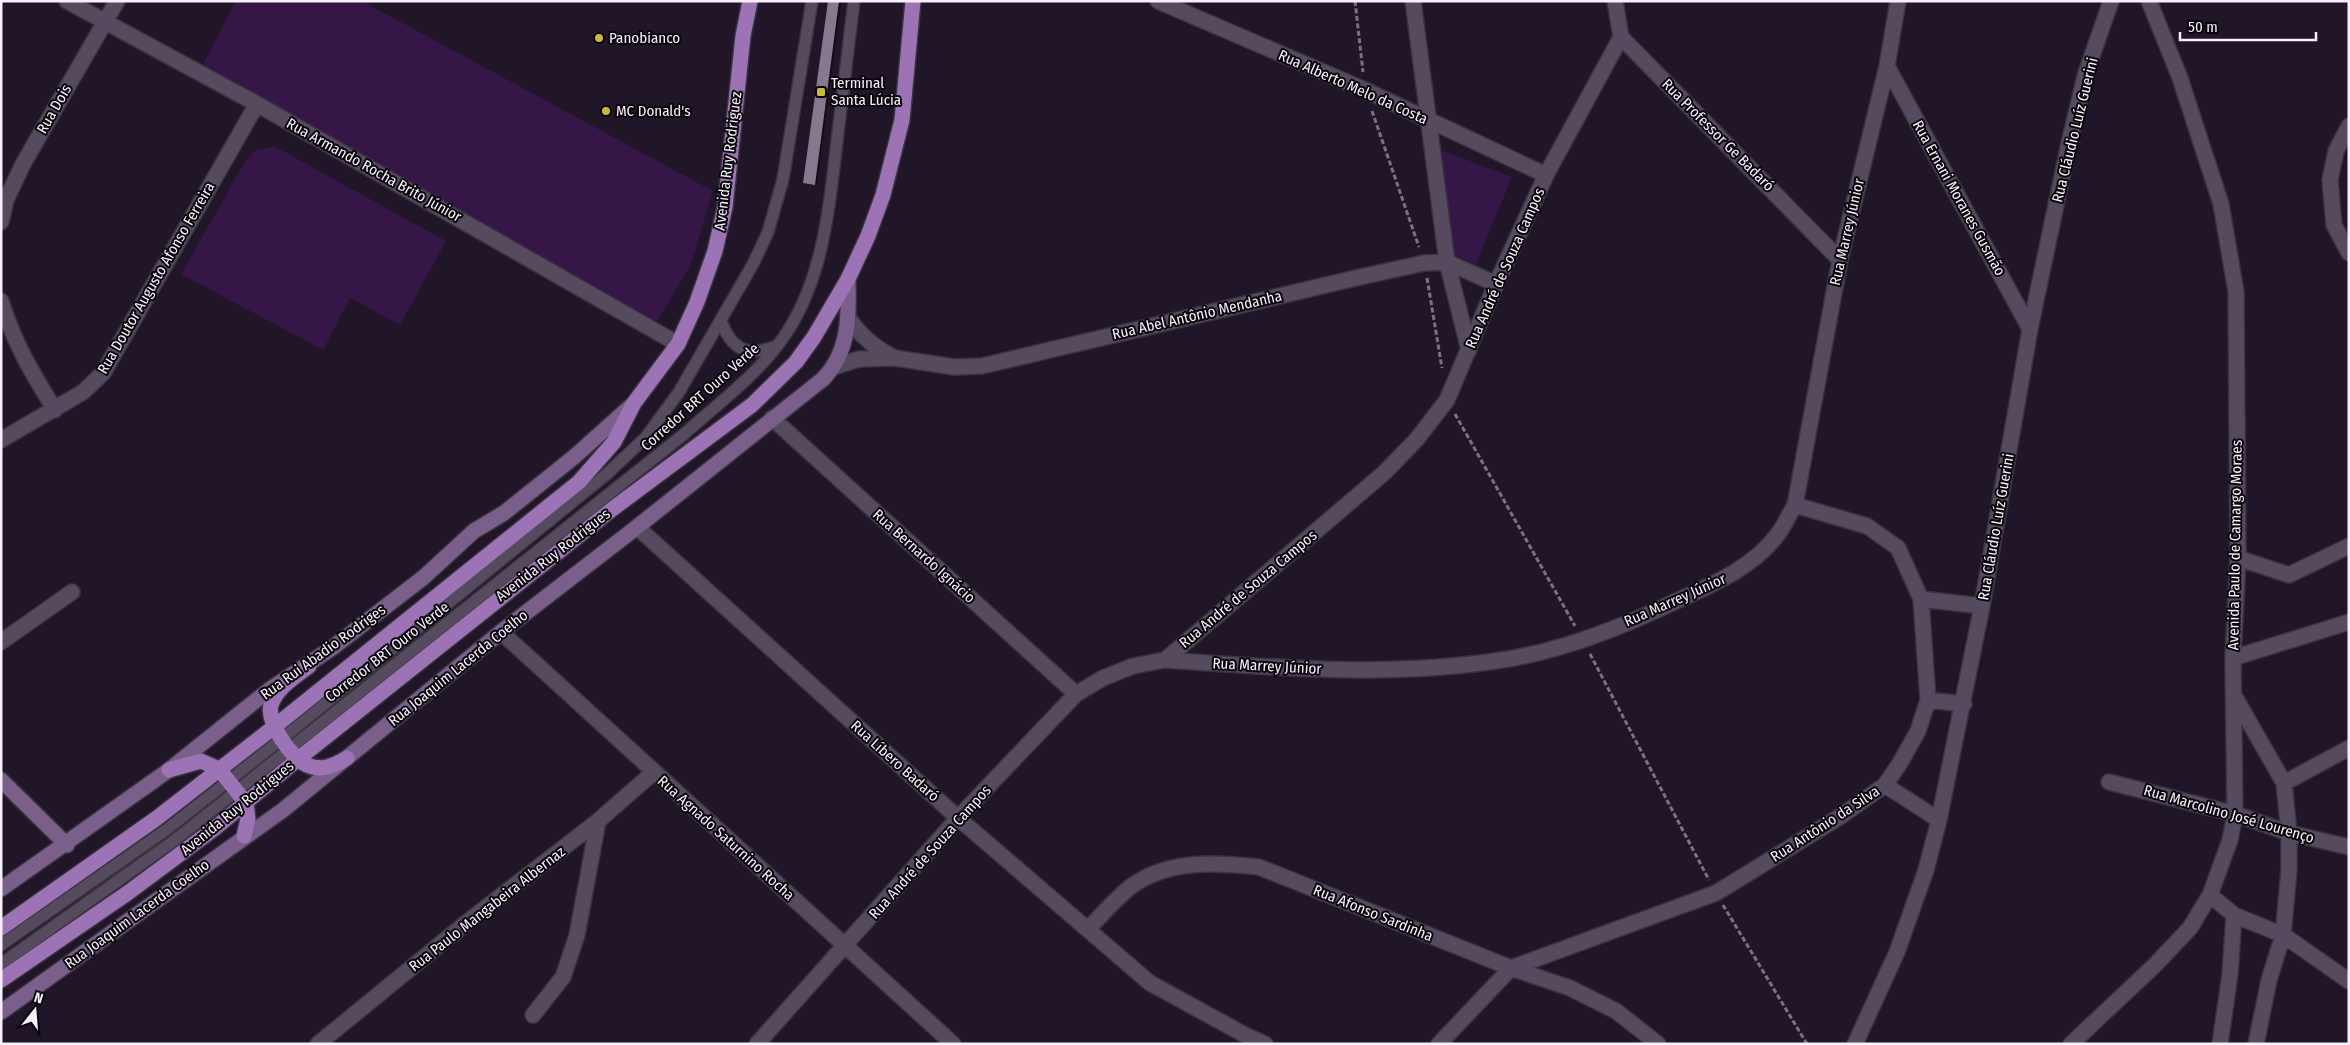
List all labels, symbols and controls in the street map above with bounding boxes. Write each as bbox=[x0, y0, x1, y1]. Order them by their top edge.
scale bar bbox=[2180, 10, 2316, 42]
text: 50 m bbox=[2188, 18, 2218, 36]
place label: Panobianco bbox=[609, 29, 680, 47]
marker: Panobianco bbox=[593, 32, 605, 44]
street label: Rua Alberto Melo da Costa bbox=[1276, 46, 1430, 128]
street label: Rua Cláudio Luíz Guerini bbox=[2048, 56, 2102, 204]
place label: Terminal Santa Lúcia bbox=[831, 74, 901, 109]
street label: Rua Professor Ge Badaró bbox=[1658, 75, 1778, 195]
street label: Rua Dois bbox=[33, 81, 75, 137]
marker: Terminal Santa Lúcia bbox=[815, 86, 827, 98]
street label: Avenida Ruy Rodriguez bbox=[711, 91, 745, 231]
place label: MC Donald's bbox=[616, 102, 691, 120]
marker: MC Donald's bbox=[600, 105, 612, 117]
street label: Rua Armando Rocha Brito Júnior bbox=[283, 114, 465, 226]
street label: Rua Ernani Moranes Gusmão bbox=[1909, 117, 2009, 279]
street label: Rua Marrey Júnior bbox=[1826, 176, 1868, 287]
street label: Rua Doutor Augusto Afonso Ferreira bbox=[94, 179, 218, 377]
street label: Rua André de Souza Campos bbox=[1461, 185, 1549, 351]
street label: Rua Abel Antônio Mendanha bbox=[1110, 287, 1284, 343]
street label: Corredor BRT Ouro Verde bbox=[637, 339, 763, 455]
street label: Avenida Paulo de Camargo Moraes bbox=[2224, 440, 2246, 650]
street label: Rua Cláudio Luíz Guerini bbox=[1974, 452, 2018, 602]
street label: Avenida Ruy Rodrigues bbox=[492, 505, 614, 605]
street label: Rua Bernardo Ignácio bbox=[869, 505, 979, 607]
street label: Rua André de Souza Campos bbox=[1176, 526, 1320, 652]
street label: Rua Marrey Júnior bbox=[1621, 569, 1729, 630]
street label: Corredor BRT Ouro Verde bbox=[321, 598, 453, 706]
street label: Rua Rui Abadio Rodriges bbox=[257, 601, 389, 703]
street label: Rua Joaquim Lacerda Coelho bbox=[385, 606, 531, 730]
street label: Rua Marrey Júnior bbox=[1212, 654, 1323, 678]
street label: Rua Líbero Badaró bbox=[847, 717, 943, 805]
street label: Avenida Ruy Rodrigues bbox=[177, 757, 297, 859]
street label: Rua Agnado Saturnino Rocha bbox=[654, 772, 798, 904]
street label: Rua André de Souza Campos bbox=[865, 781, 995, 923]
street label: Rua Marcolino José Lourenço bbox=[2142, 781, 2316, 847]
street label: Rua Antônio da Silva bbox=[1767, 782, 1883, 866]
street label: Rua Paulo Mangabeira Albernaz bbox=[405, 842, 569, 975]
street label: Rua Joaquim Lacerda Coelho bbox=[61, 855, 213, 973]
street label: Rua Afonso Sardinha bbox=[1311, 881, 1435, 945]
north arrow bbox=[10, 985, 60, 1035]
text: N bbox=[32, 989, 45, 1007]

